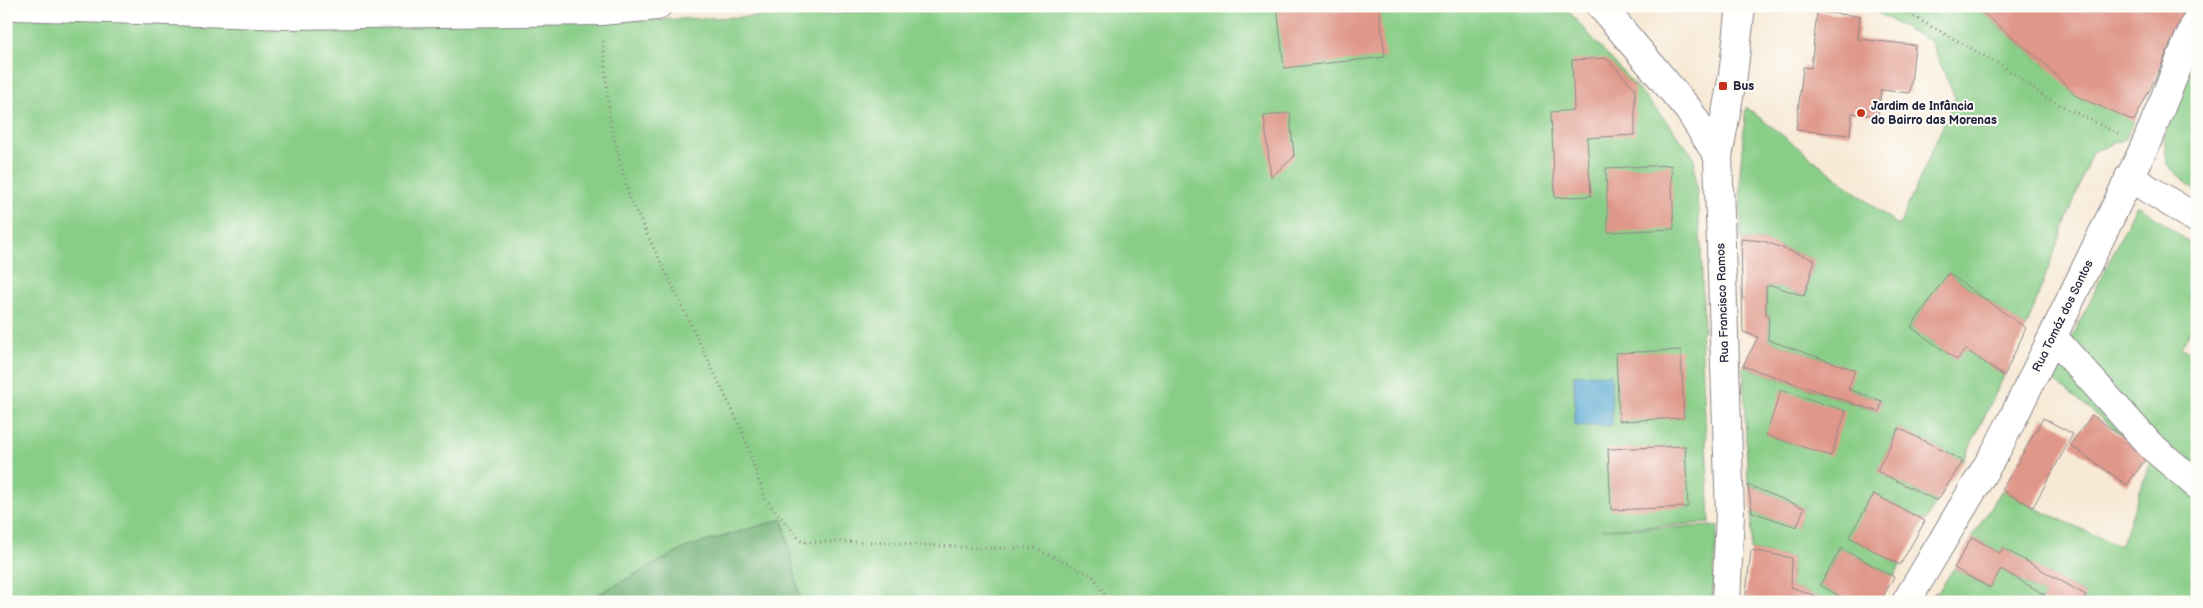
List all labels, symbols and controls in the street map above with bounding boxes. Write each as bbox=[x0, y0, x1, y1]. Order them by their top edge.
place label: Bus bbox=[1733, 79, 1754, 94]
marker: Bus bbox=[1717, 80, 1729, 92]
place label: Jardim de Infância do Bairro das Morenas bbox=[1871, 99, 1997, 128]
marker: Jardim de Infância do Bairro das Morenas bbox=[1855, 107, 1867, 119]
street label: Rua Francisco Ramos bbox=[1713, 243, 1733, 363]
street label: Rua Tomáz dos Santos bbox=[2029, 257, 2097, 375]

